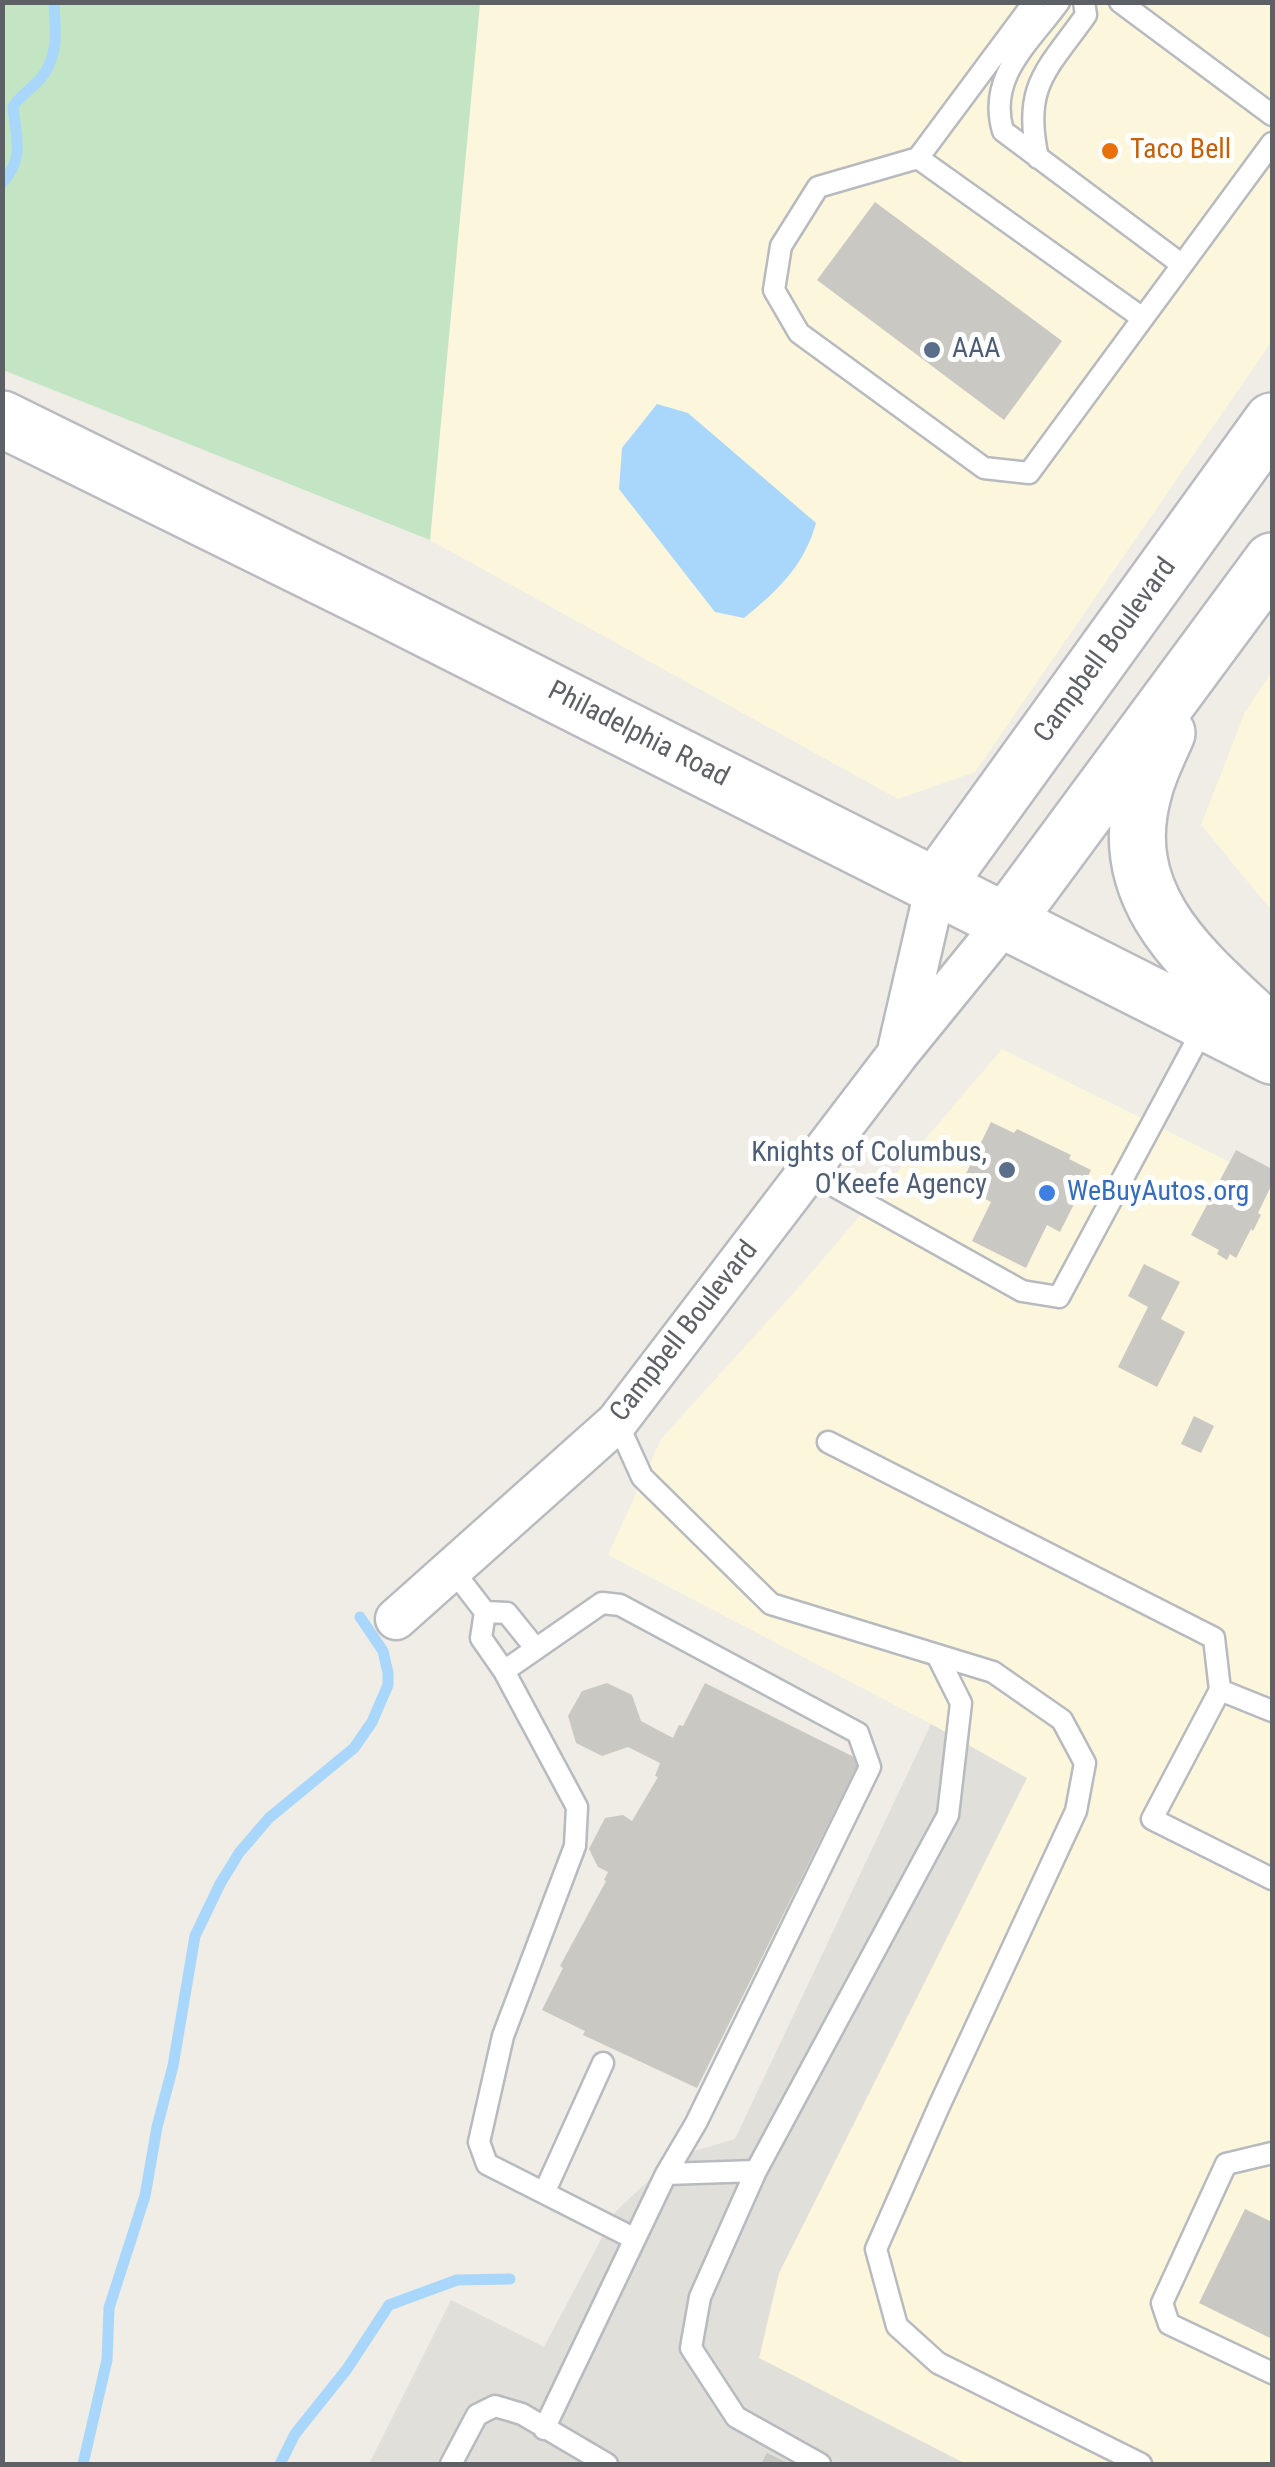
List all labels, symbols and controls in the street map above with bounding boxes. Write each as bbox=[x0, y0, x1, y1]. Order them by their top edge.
place label: Taco Bell bbox=[1130, 134, 1231, 168]
marker: Taco Bell bbox=[1099, 140, 1121, 162]
place label: AAA bbox=[952, 333, 1000, 367]
marker: AAA bbox=[921, 339, 943, 361]
street label: Campbell Boulevard bbox=[1028, 552, 1184, 750]
street label: Philadelphia Road bbox=[542, 675, 734, 795]
place label: Knights of Columbus, O'Keefe Agency bbox=[751, 1137, 987, 1203]
marker: Knights of Columbus, O'Keefe Agency bbox=[996, 1159, 1018, 1181]
place label: WeBuyAutos.org bbox=[1067, 1176, 1249, 1210]
marker: WeBuyAutos.org bbox=[1036, 1182, 1058, 1204]
street label: Campbell Boulevard bbox=[604, 1235, 766, 1429]

